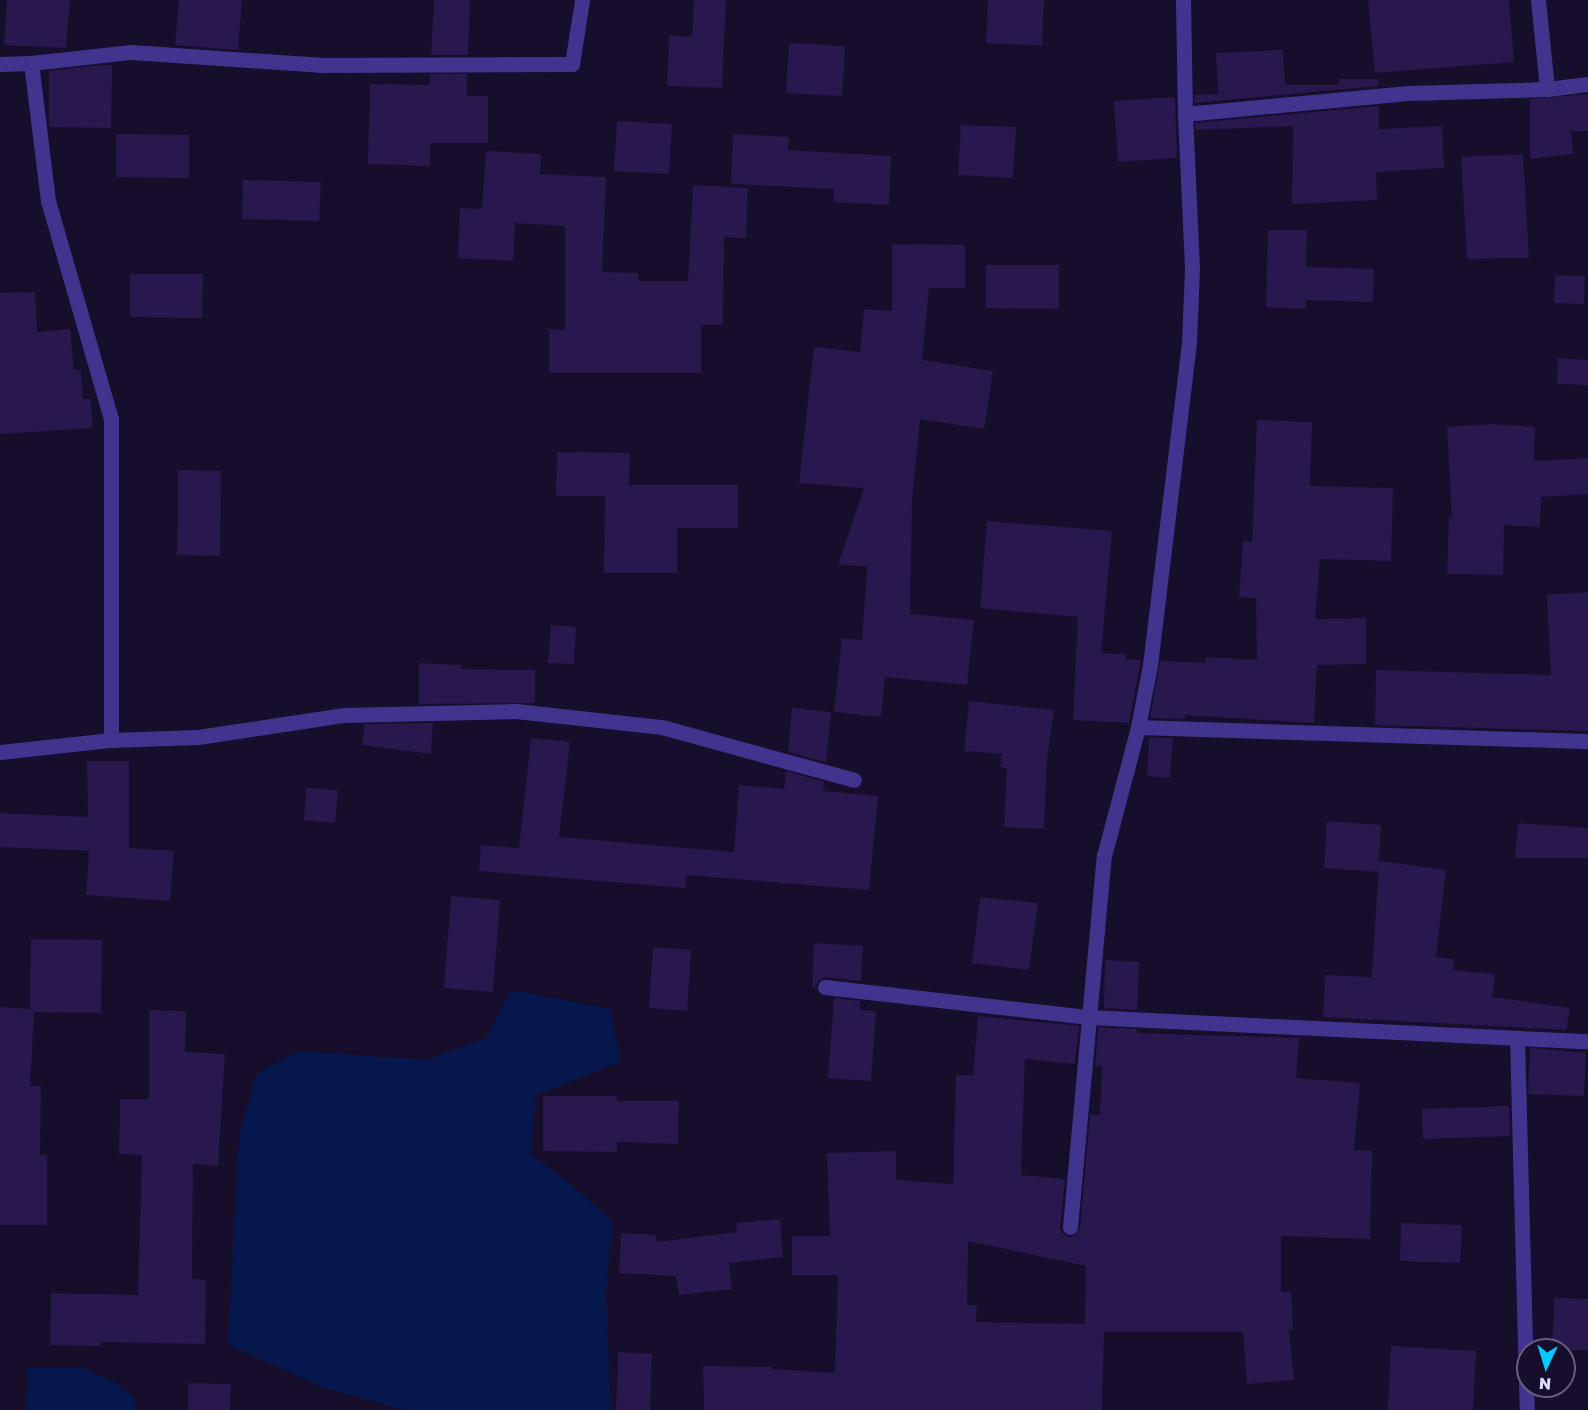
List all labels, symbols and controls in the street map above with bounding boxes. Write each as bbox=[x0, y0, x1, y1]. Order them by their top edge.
north arrow bbox=[1516, 1338, 1576, 1398]
text: N bbox=[1538, 1374, 1552, 1394]

